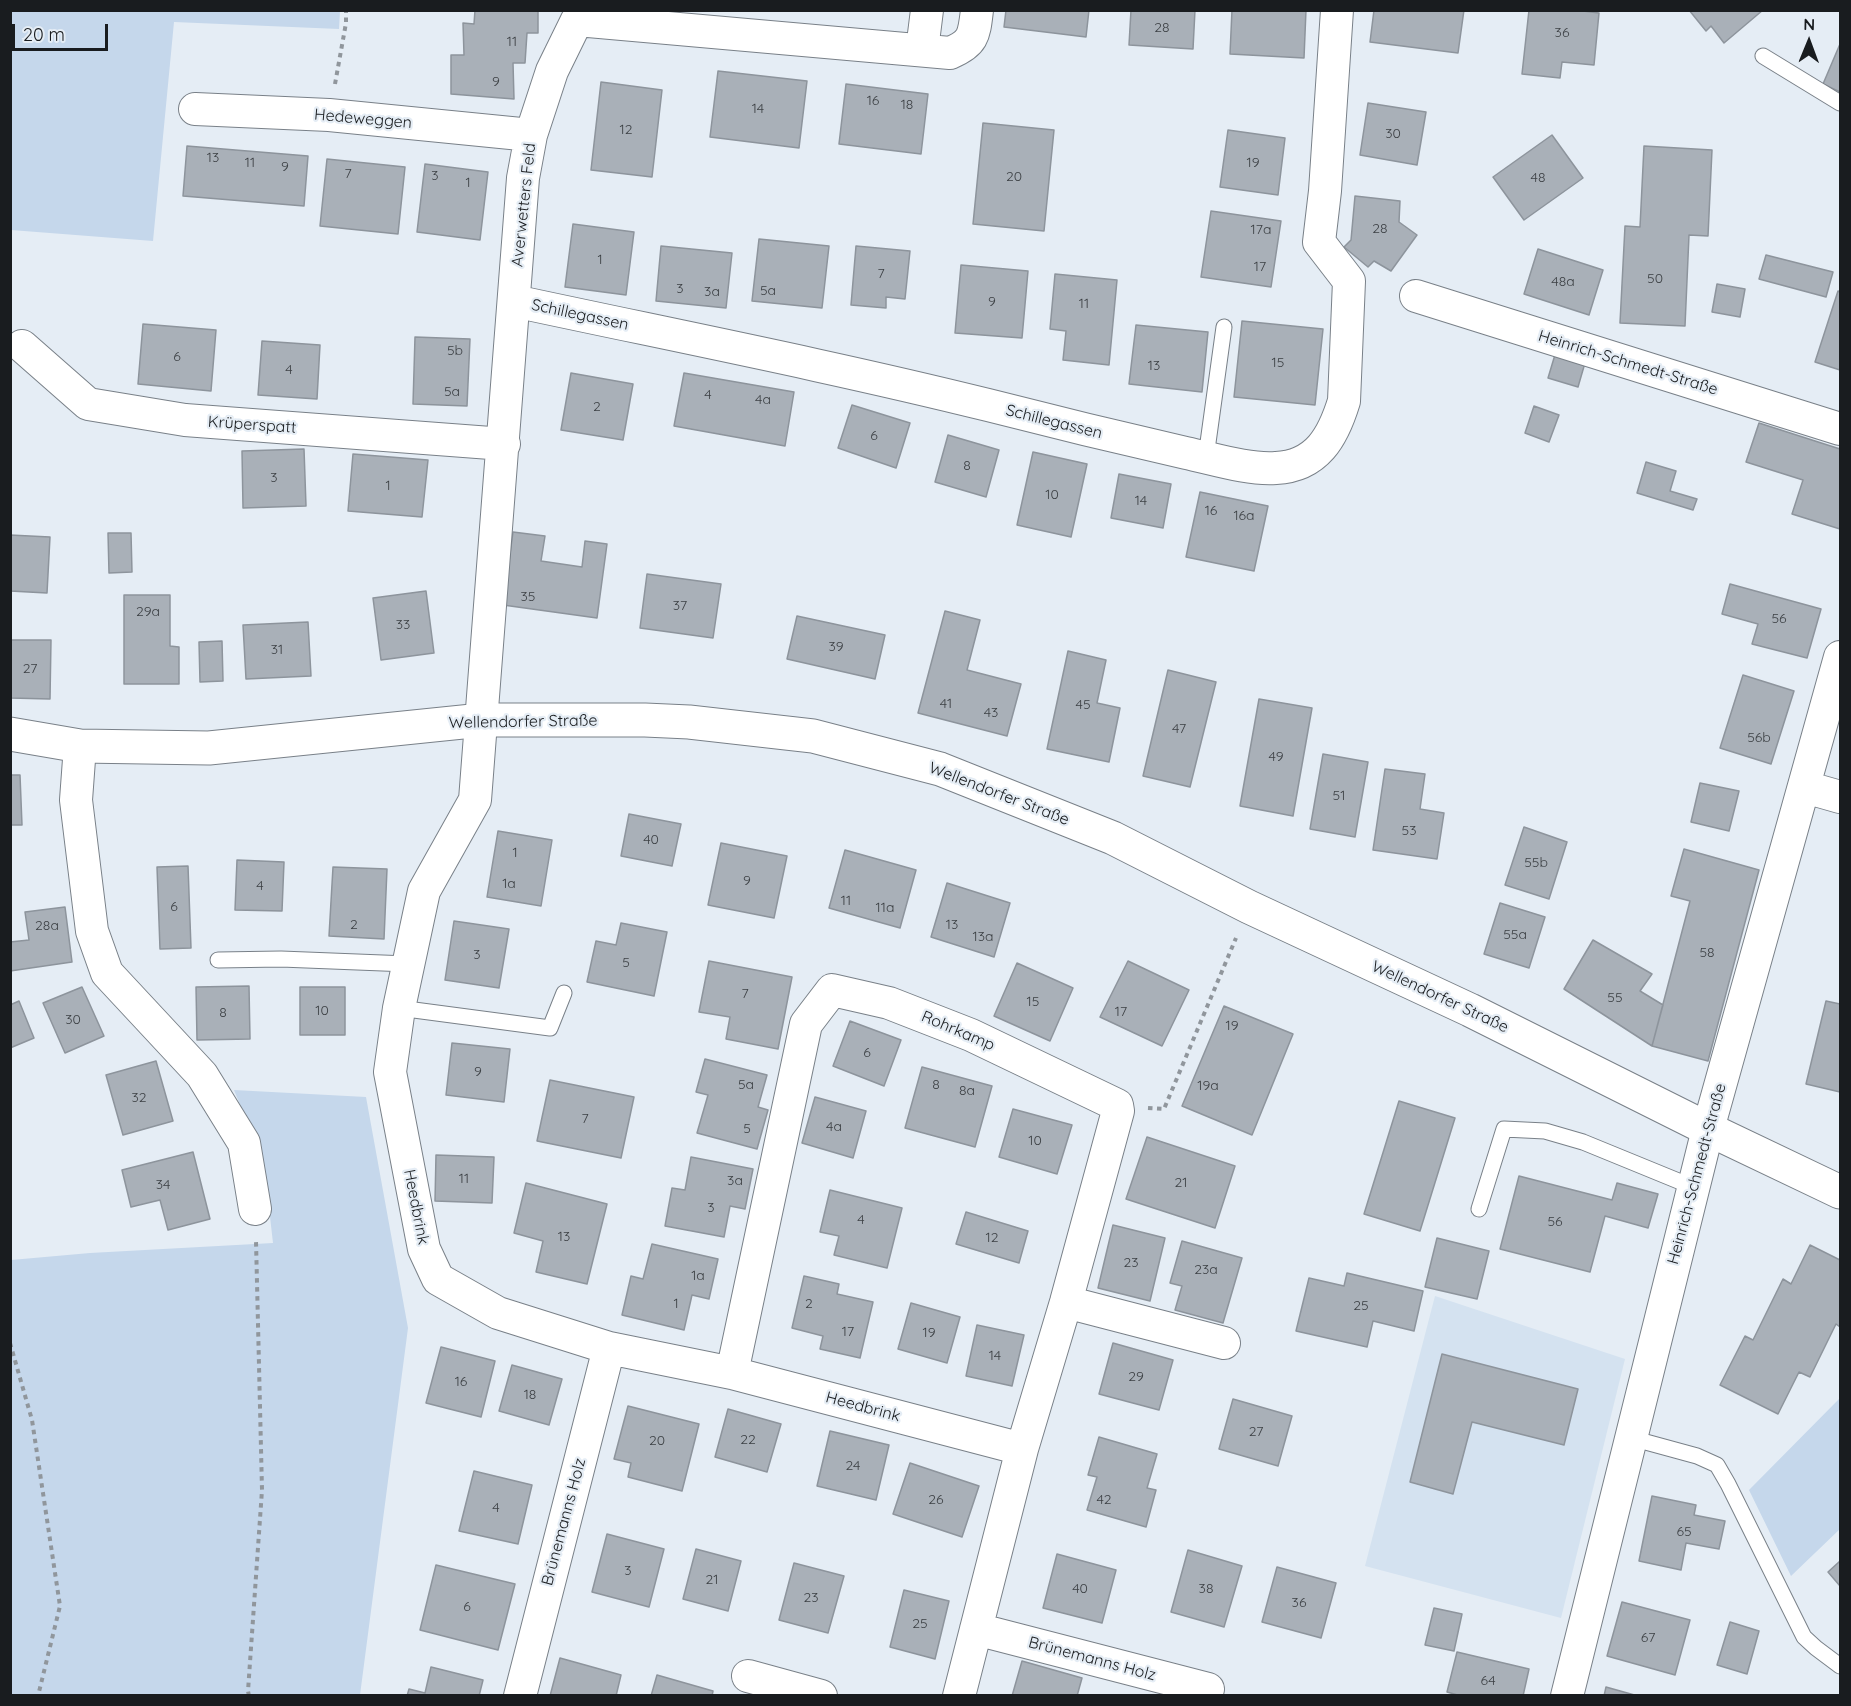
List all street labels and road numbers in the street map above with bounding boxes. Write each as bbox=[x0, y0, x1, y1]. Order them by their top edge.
street label: Hedeweggen bbox=[313, 105, 413, 133]
street label: Averwetters Feld bbox=[508, 142, 540, 268]
street label: Schillegassen bbox=[530, 295, 630, 335]
street label: Heinrich-Schmedt-Straße bbox=[1536, 327, 1720, 399]
street label: Schillegassen bbox=[1004, 401, 1104, 443]
street label: Krüperspatt bbox=[207, 412, 297, 438]
street label: Wellendorfer Straße bbox=[448, 711, 598, 733]
street label: Wellendorfer Straße bbox=[926, 758, 1072, 830]
street label: Wellendorfer Straße bbox=[1369, 957, 1511, 1037]
street label: Rohrkamp bbox=[918, 1007, 998, 1055]
street label: Heinrich-Schmedt-Straße bbox=[1664, 1081, 1730, 1267]
street label: Heedbrink bbox=[399, 1168, 433, 1246]
street label: Heedbrink bbox=[824, 1388, 902, 1426]
street label: Brünemanns Holz bbox=[538, 1456, 590, 1588]
street label: Brünemanns Holz bbox=[1026, 1633, 1158, 1685]

